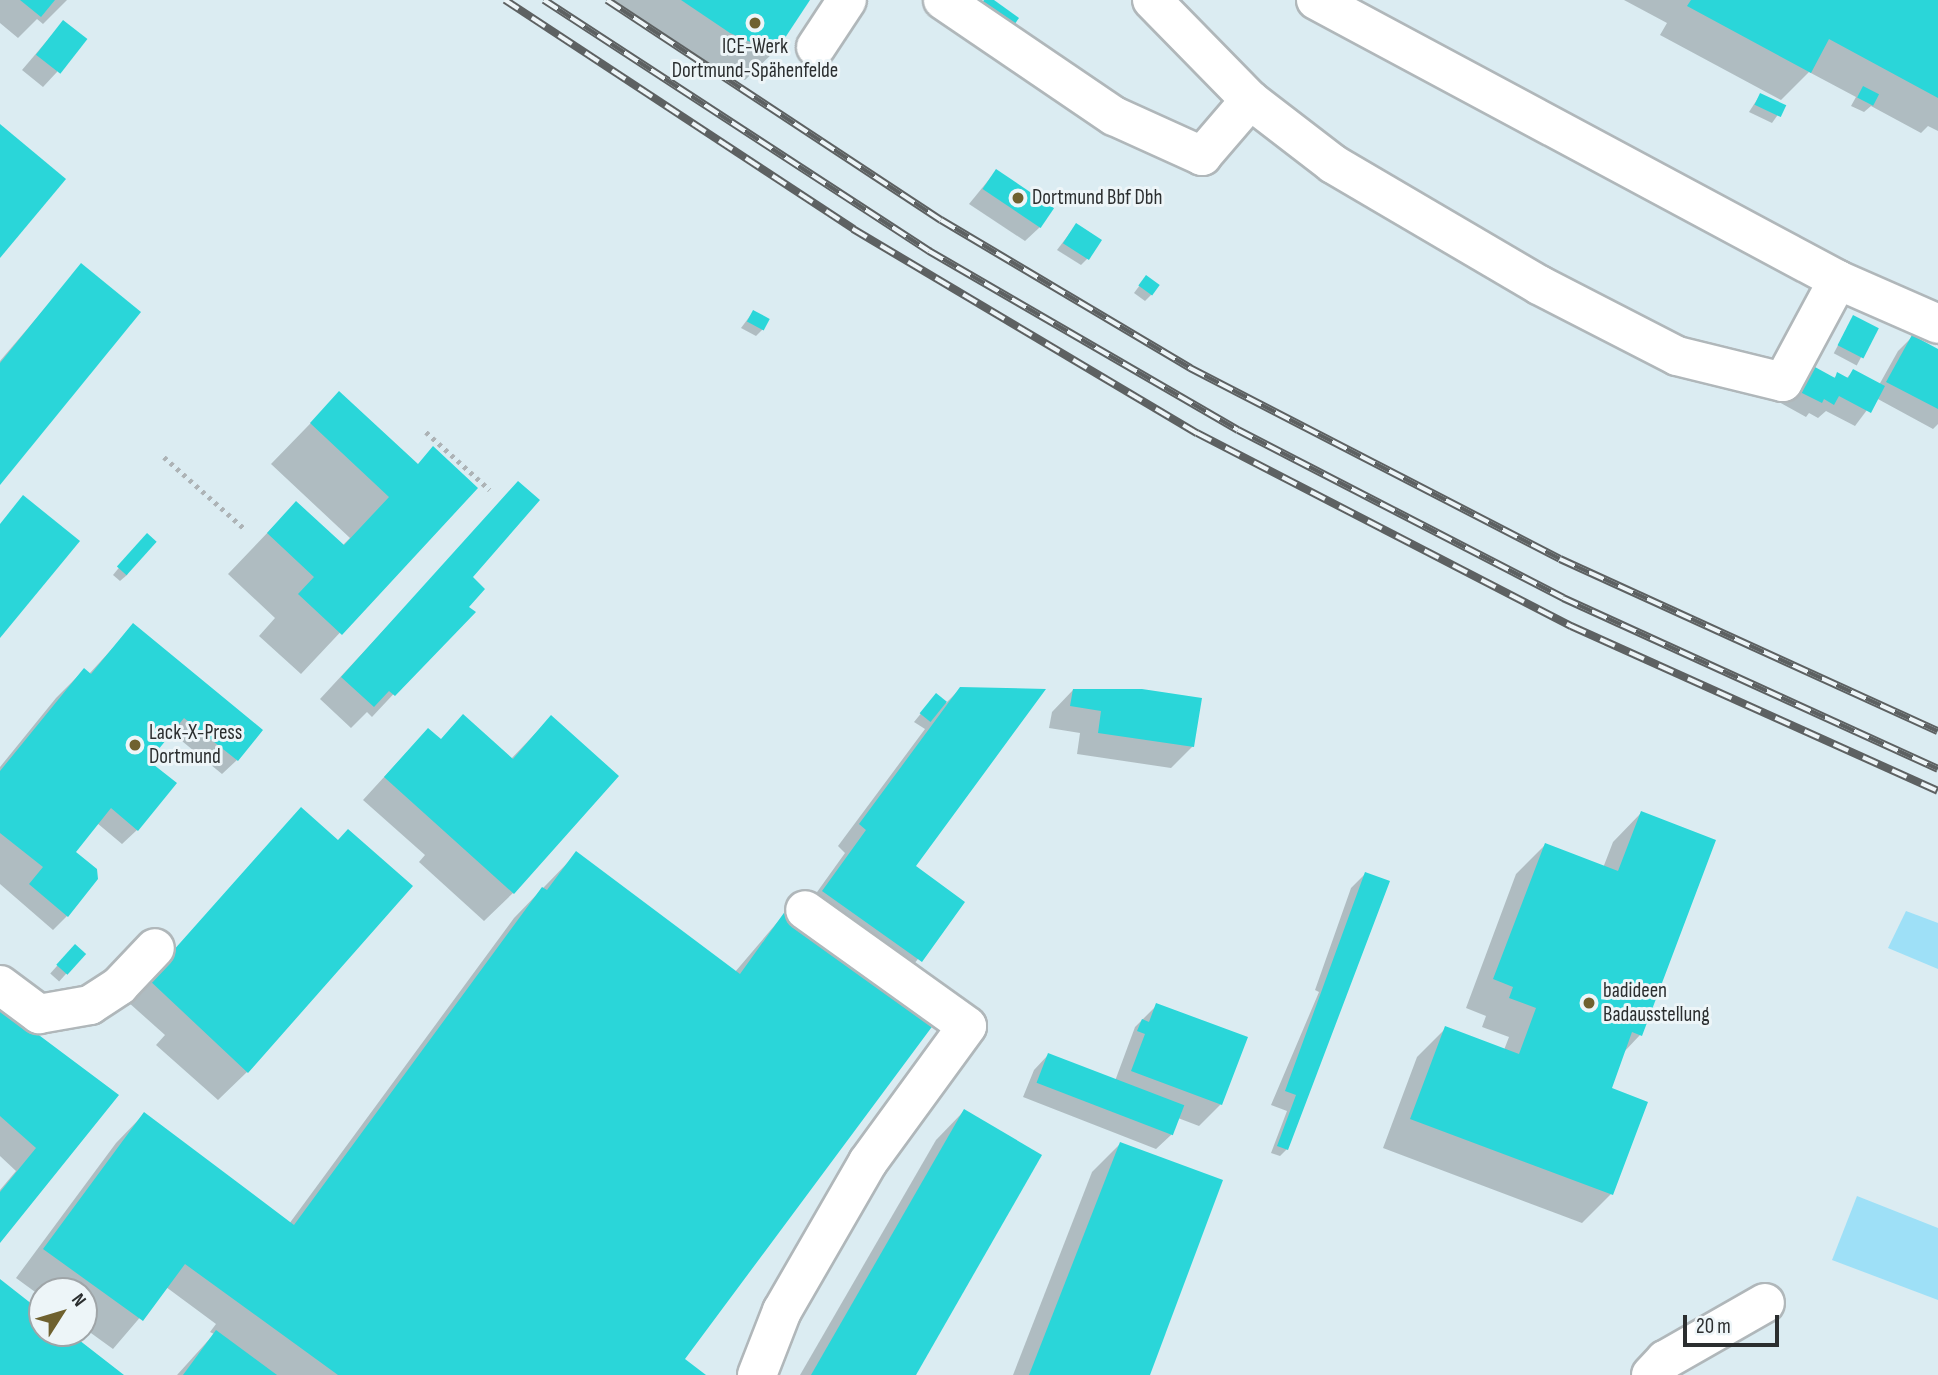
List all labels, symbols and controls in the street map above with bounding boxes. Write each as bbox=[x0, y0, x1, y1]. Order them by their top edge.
marker: ICE-Werk Dortmund-Spähenfelde bbox=[747, 15, 763, 31]
place label: ICE-Werk Dortmund-Spähenfelde bbox=[672, 34, 838, 84]
place label: Dortmund Bbf Dbh bbox=[1032, 185, 1163, 211]
marker: Dortmund Bbf Dbh bbox=[1010, 190, 1026, 206]
place label: Lack-X-Press Dortmund bbox=[149, 720, 242, 770]
marker: Lack-X-Press Dortmund bbox=[127, 737, 143, 753]
place label: badideen Badausstellung bbox=[1603, 978, 1710, 1028]
marker: badideen Badausstellung bbox=[1581, 995, 1597, 1011]
north arrow bbox=[28, 1277, 98, 1347]
text: N bbox=[66, 1289, 91, 1311]
scale bar bbox=[1686, 1302, 1782, 1346]
text: 20 m bbox=[1696, 1314, 1731, 1339]

